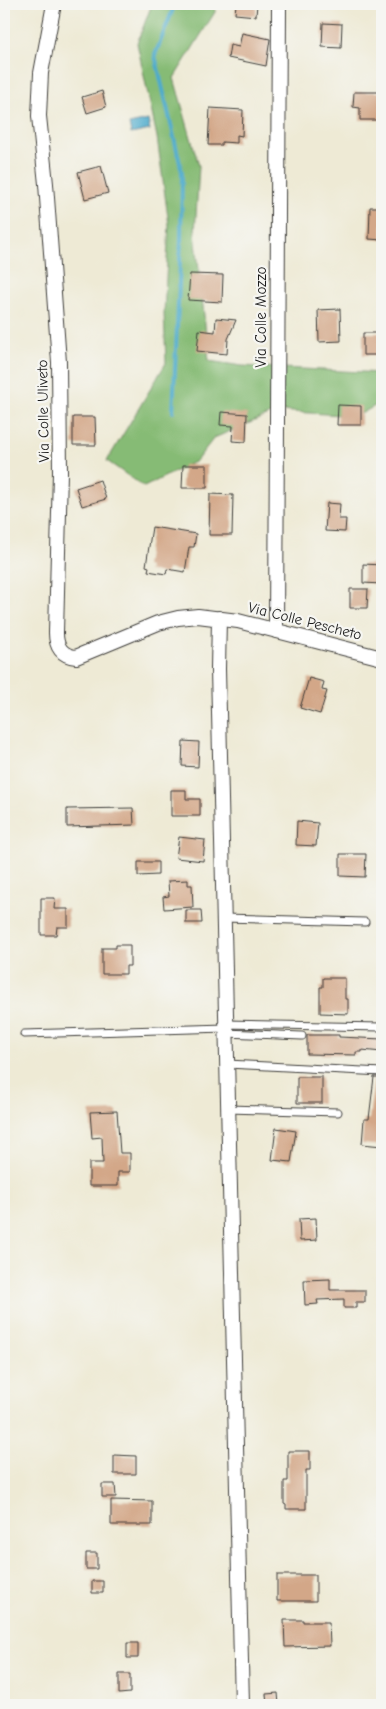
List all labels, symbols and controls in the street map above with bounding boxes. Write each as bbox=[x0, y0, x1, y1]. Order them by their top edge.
street label: Via Colle Mozzo bbox=[252, 266, 270, 368]
street label: Via Colle Uliveto bbox=[33, 359, 53, 463]
street label: Via Colle Pescheto bbox=[246, 598, 364, 644]

